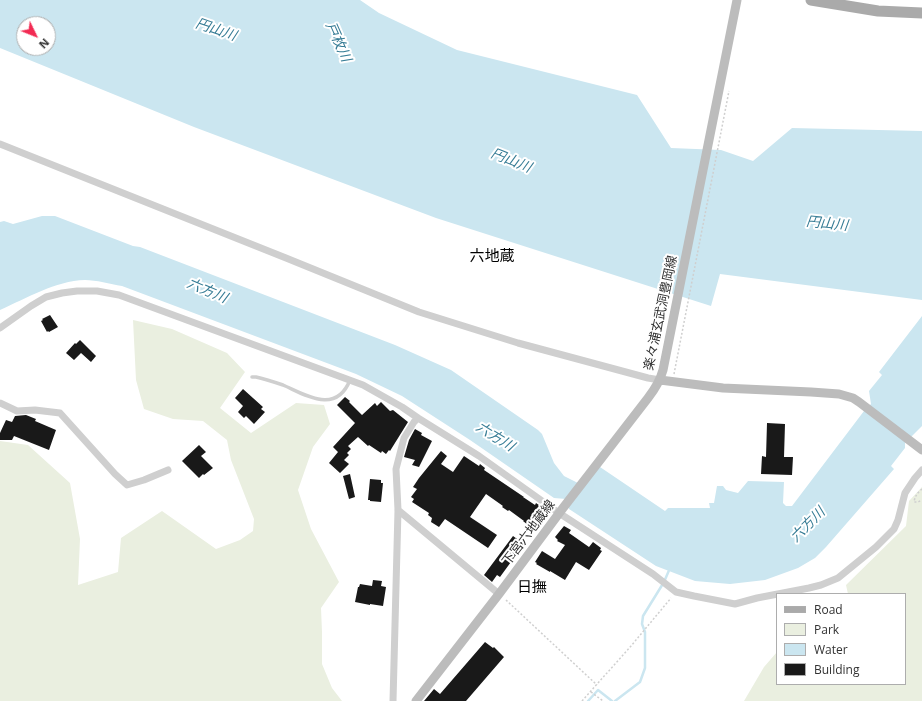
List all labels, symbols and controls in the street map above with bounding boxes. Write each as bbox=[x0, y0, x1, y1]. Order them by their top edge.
water label: 円山川 bbox=[193, 15, 239, 45]
north arrow bbox=[16, 16, 56, 56]
water label: 戸枚川 bbox=[322, 19, 354, 65]
text: N bbox=[36, 35, 53, 52]
water label: 円山川 bbox=[488, 145, 534, 177]
water label: 円山川 bbox=[805, 213, 849, 235]
district label: 六地蔵 bbox=[470, 248, 514, 266]
street label: 楽々浦玄武洞豊岡線 bbox=[641, 254, 681, 372]
water label: 六方川 bbox=[184, 275, 230, 307]
water label: 六方川 bbox=[473, 419, 517, 455]
street label: 下宮六地蔵線 bbox=[499, 497, 559, 569]
water label: 六方川 bbox=[787, 504, 829, 546]
district label: 日撫 bbox=[517, 579, 547, 597]
legend bbox=[776, 593, 906, 685]
text: Road bbox=[814, 601, 843, 618]
text: Park bbox=[814, 621, 839, 638]
text: Water bbox=[814, 641, 848, 658]
text: Building bbox=[814, 661, 859, 678]

